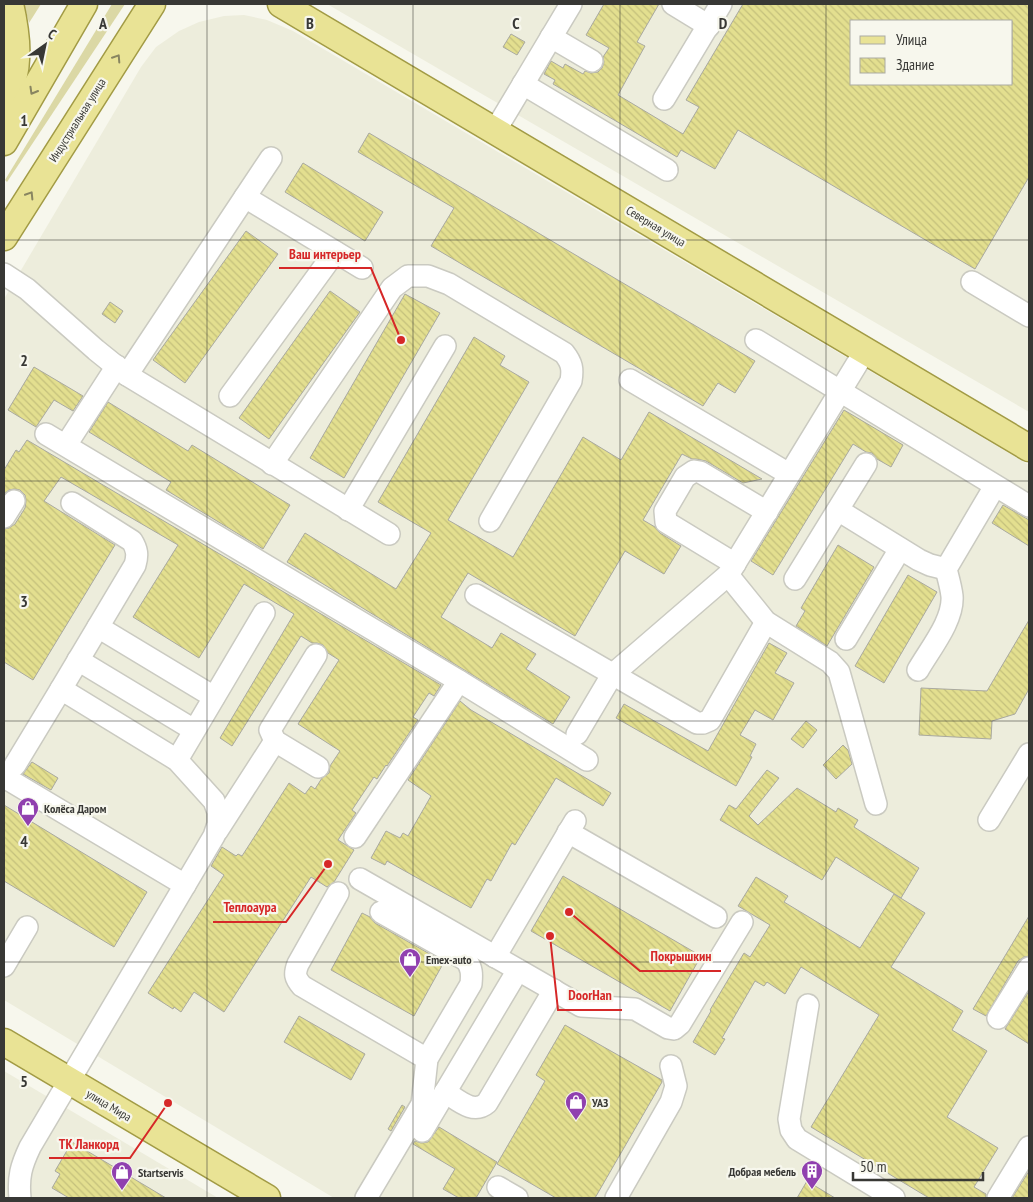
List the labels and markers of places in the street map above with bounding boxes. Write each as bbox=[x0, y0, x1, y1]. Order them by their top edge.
callout: Ваш интерьер bbox=[279, 239, 371, 268]
shop icon: Колёса Даром bbox=[16, 796, 40, 827]
place label: Колёса Даром bbox=[44, 801, 107, 816]
callout: Теплоаура bbox=[213, 893, 286, 922]
callout: Покрышкин bbox=[640, 942, 721, 971]
shop icon: Emex-auto bbox=[398, 947, 422, 978]
place label: Emex-auto bbox=[426, 952, 472, 967]
callout: DoorHan bbox=[558, 981, 622, 1010]
shop icon: УАЗ bbox=[564, 1090, 588, 1121]
place label: УАЗ bbox=[591, 1095, 608, 1110]
callout: ТК Ланкорд bbox=[49, 1129, 130, 1158]
building icon: Добрая мебель bbox=[800, 1159, 824, 1190]
shop icon: Startservis bbox=[110, 1160, 134, 1191]
place label: Добрая мебель bbox=[728, 1164, 796, 1179]
place label: Startservis bbox=[138, 1165, 184, 1180]

